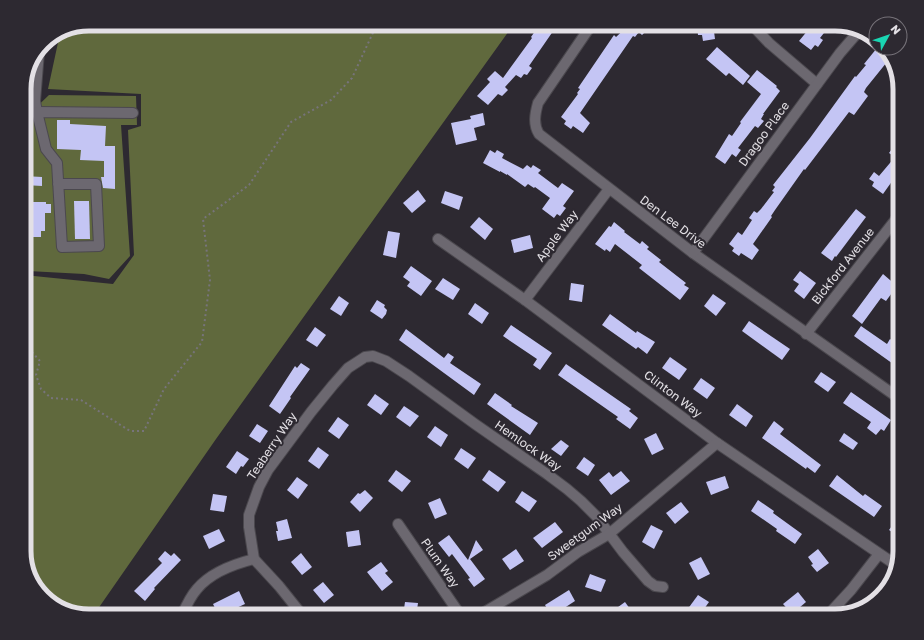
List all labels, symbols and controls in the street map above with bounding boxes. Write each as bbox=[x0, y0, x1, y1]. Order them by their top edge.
north arrow bbox=[868, 16, 908, 56]
text: N bbox=[888, 22, 904, 37]
street label: Dragoo Place bbox=[735, 98, 792, 169]
street label: Den Lee Drive bbox=[637, 192, 709, 251]
street label: Apple Way bbox=[532, 207, 581, 264]
street label: Bickford Avenue bbox=[808, 224, 877, 307]
street label: Clinton Way bbox=[641, 367, 706, 421]
street label: Teaberry Way bbox=[244, 409, 300, 482]
street label: Hemlock Way bbox=[492, 417, 565, 474]
street label: Sweetgum Way bbox=[545, 499, 625, 564]
street label: Plum Way bbox=[418, 535, 463, 591]

